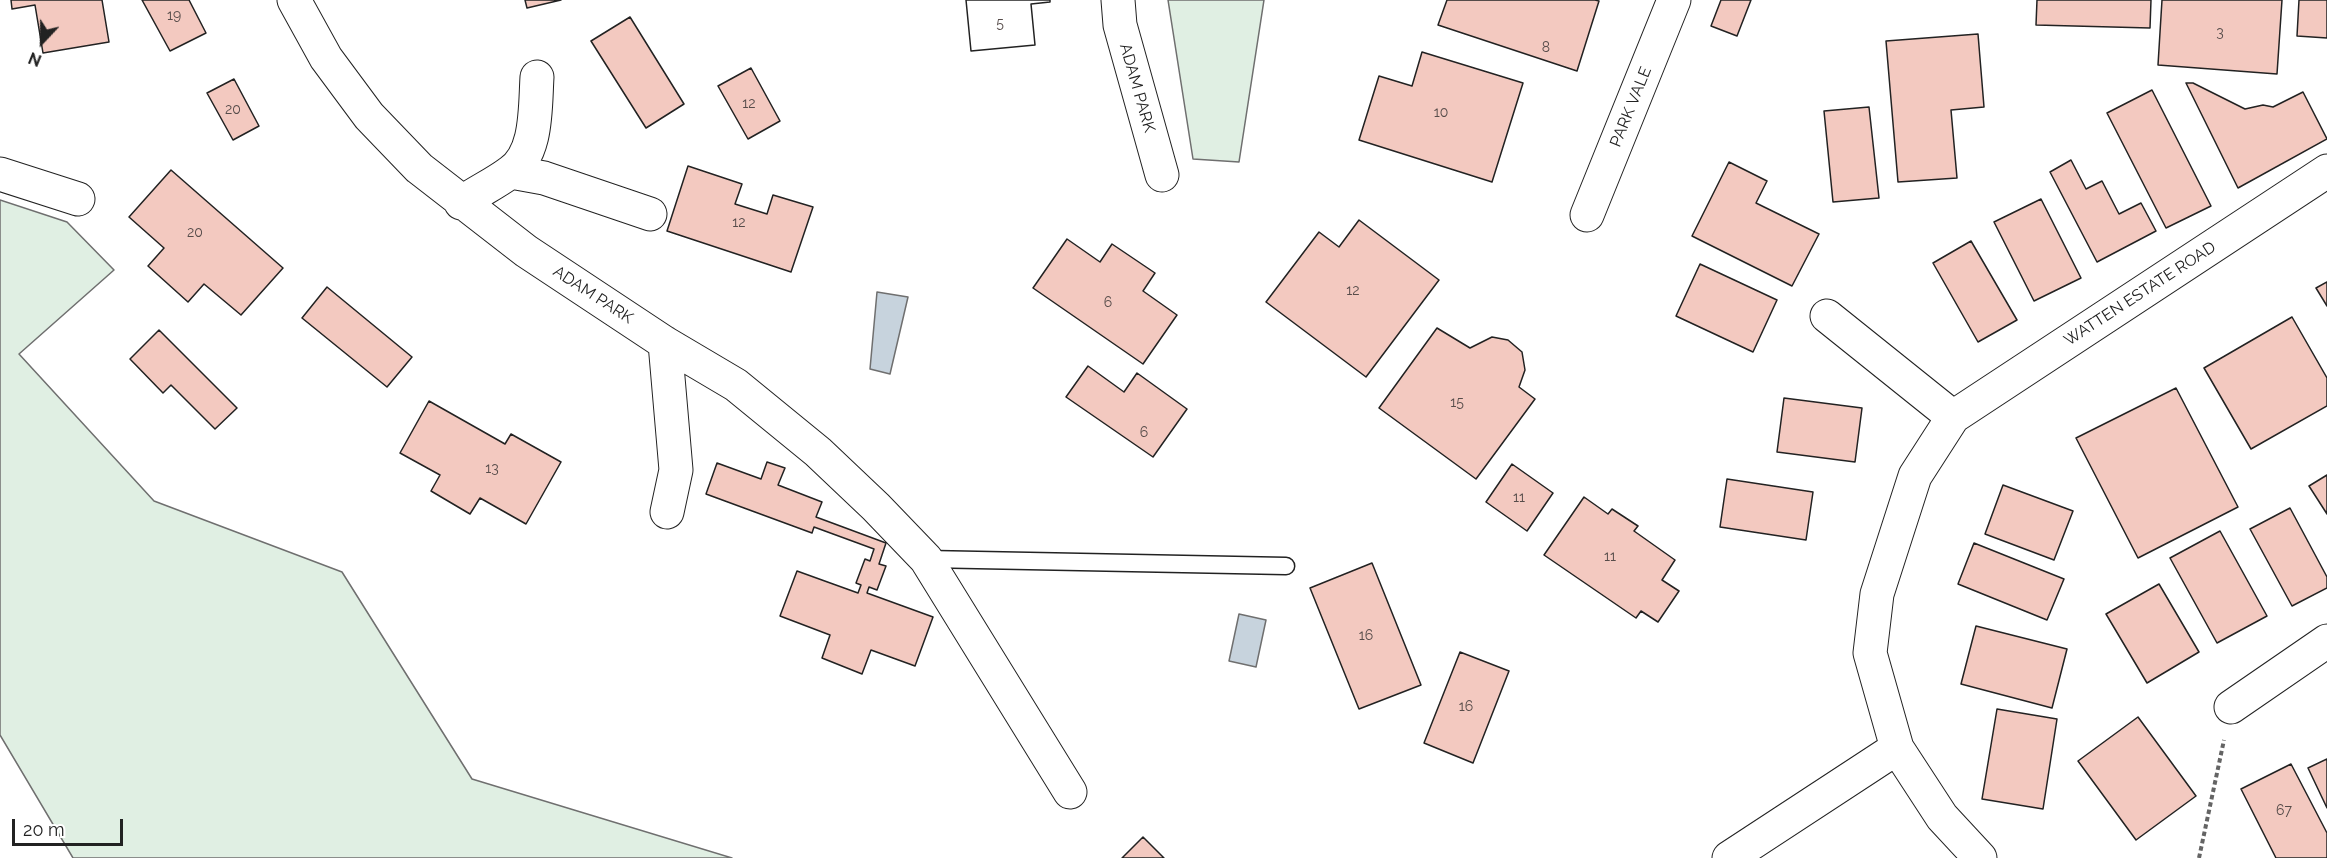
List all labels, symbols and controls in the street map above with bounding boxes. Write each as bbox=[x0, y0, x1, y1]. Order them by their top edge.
house number: 19 bbox=[167, 8, 181, 24]
north arrow bbox=[12, 12, 72, 72]
house number: 5 bbox=[996, 16, 1004, 32]
house number: 3 bbox=[2216, 25, 2224, 41]
house number: 8 bbox=[1542, 40, 1550, 56]
street label: ADAM PARK bbox=[1115, 41, 1159, 135]
text: N bbox=[26, 48, 44, 70]
street label: PARK VALE bbox=[1606, 64, 1656, 150]
house number: 12 bbox=[742, 96, 756, 112]
house number: 20 bbox=[225, 102, 241, 118]
house number: 10 bbox=[1434, 105, 1448, 121]
house number: 12 bbox=[732, 215, 746, 231]
house number: 20 bbox=[187, 225, 203, 241]
street label: WATTEN ESTATE ROAD bbox=[2061, 238, 2219, 350]
street label: ADAM PARK bbox=[549, 262, 637, 328]
house number: 12 bbox=[1346, 283, 1360, 299]
house number: 6 bbox=[1104, 295, 1112, 311]
house number: 15 bbox=[1450, 395, 1464, 411]
house number: 6 bbox=[1140, 425, 1148, 441]
house number: 13 bbox=[485, 461, 499, 477]
house number: 11 bbox=[1513, 490, 1525, 506]
house number: 11 bbox=[1604, 549, 1616, 565]
house number: 16 bbox=[1359, 628, 1373, 644]
house number: 16 bbox=[1459, 699, 1473, 715]
house number: 67 bbox=[2276, 803, 2292, 819]
scale bar bbox=[15, 807, 126, 845]
text: 20 m bbox=[23, 819, 65, 840]

